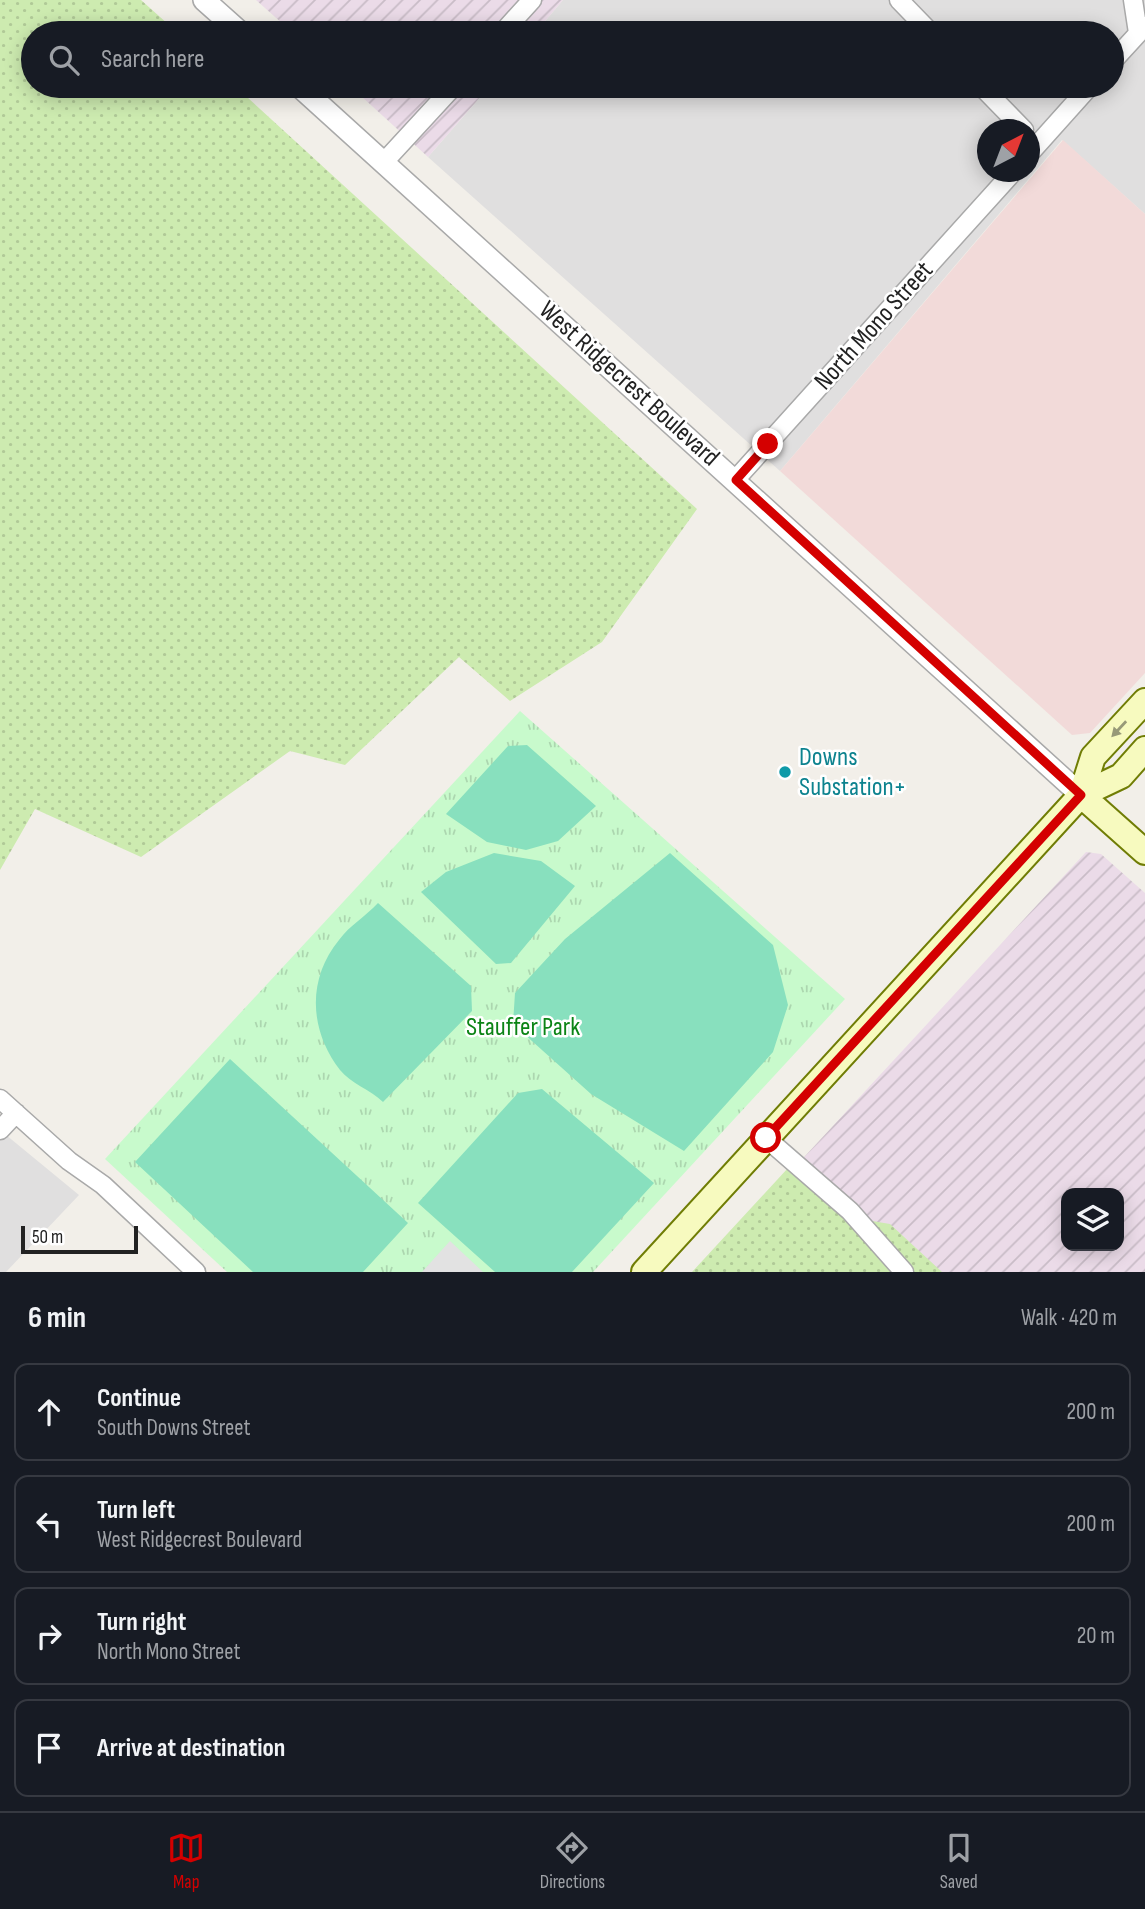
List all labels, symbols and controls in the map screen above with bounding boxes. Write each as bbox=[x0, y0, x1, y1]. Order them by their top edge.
search box bbox=[21, 21, 1124, 98]
icon: search bbox=[45, 41, 83, 79]
text: Search here bbox=[101, 44, 204, 75]
north arrow bbox=[977, 119, 1040, 182]
street label: North Mono Street bbox=[808, 255, 940, 397]
street label: West Ridgecrest Boulevard bbox=[533, 295, 725, 473]
route end bbox=[752, 428, 783, 459]
one-way arrow bbox=[1112, 720, 1128, 737]
place label: Downs Substation+ bbox=[799, 742, 906, 803]
marker: Downs Substation+ bbox=[777, 764, 793, 780]
park label: Stauffer Park bbox=[466, 1012, 580, 1043]
route start bbox=[750, 1122, 781, 1153]
map controls bbox=[1061, 1188, 1124, 1251]
button: layers bbox=[1061, 1188, 1124, 1251]
scale bar bbox=[21, 1223, 138, 1255]
text: 50 m bbox=[32, 1226, 63, 1249]
text: 6 min bbox=[28, 1300, 86, 1336]
text: Walk · 420 m bbox=[1021, 1304, 1117, 1332]
text: Continue bbox=[97, 1383, 181, 1414]
icon: ahead bbox=[30, 1393, 68, 1431]
text: 200 m bbox=[1067, 1398, 1115, 1426]
text: South Downs Street bbox=[97, 1414, 250, 1442]
text: Turn left bbox=[97, 1495, 175, 1526]
icon: left bbox=[30, 1505, 68, 1543]
text: 200 m bbox=[1067, 1510, 1115, 1538]
text: West Ridgecrest Boulevard bbox=[97, 1526, 302, 1554]
text: Turn right bbox=[97, 1607, 186, 1638]
icon: right bbox=[30, 1617, 68, 1655]
text: 20 m bbox=[1077, 1622, 1115, 1650]
text: North Mono Street bbox=[97, 1638, 240, 1666]
icon: arrive bbox=[30, 1729, 68, 1767]
text: Arrive at destination bbox=[97, 1733, 285, 1764]
tab: Map bbox=[167, 1829, 205, 1894]
tab: Directions bbox=[540, 1829, 605, 1894]
tab: Saved bbox=[940, 1829, 978, 1894]

